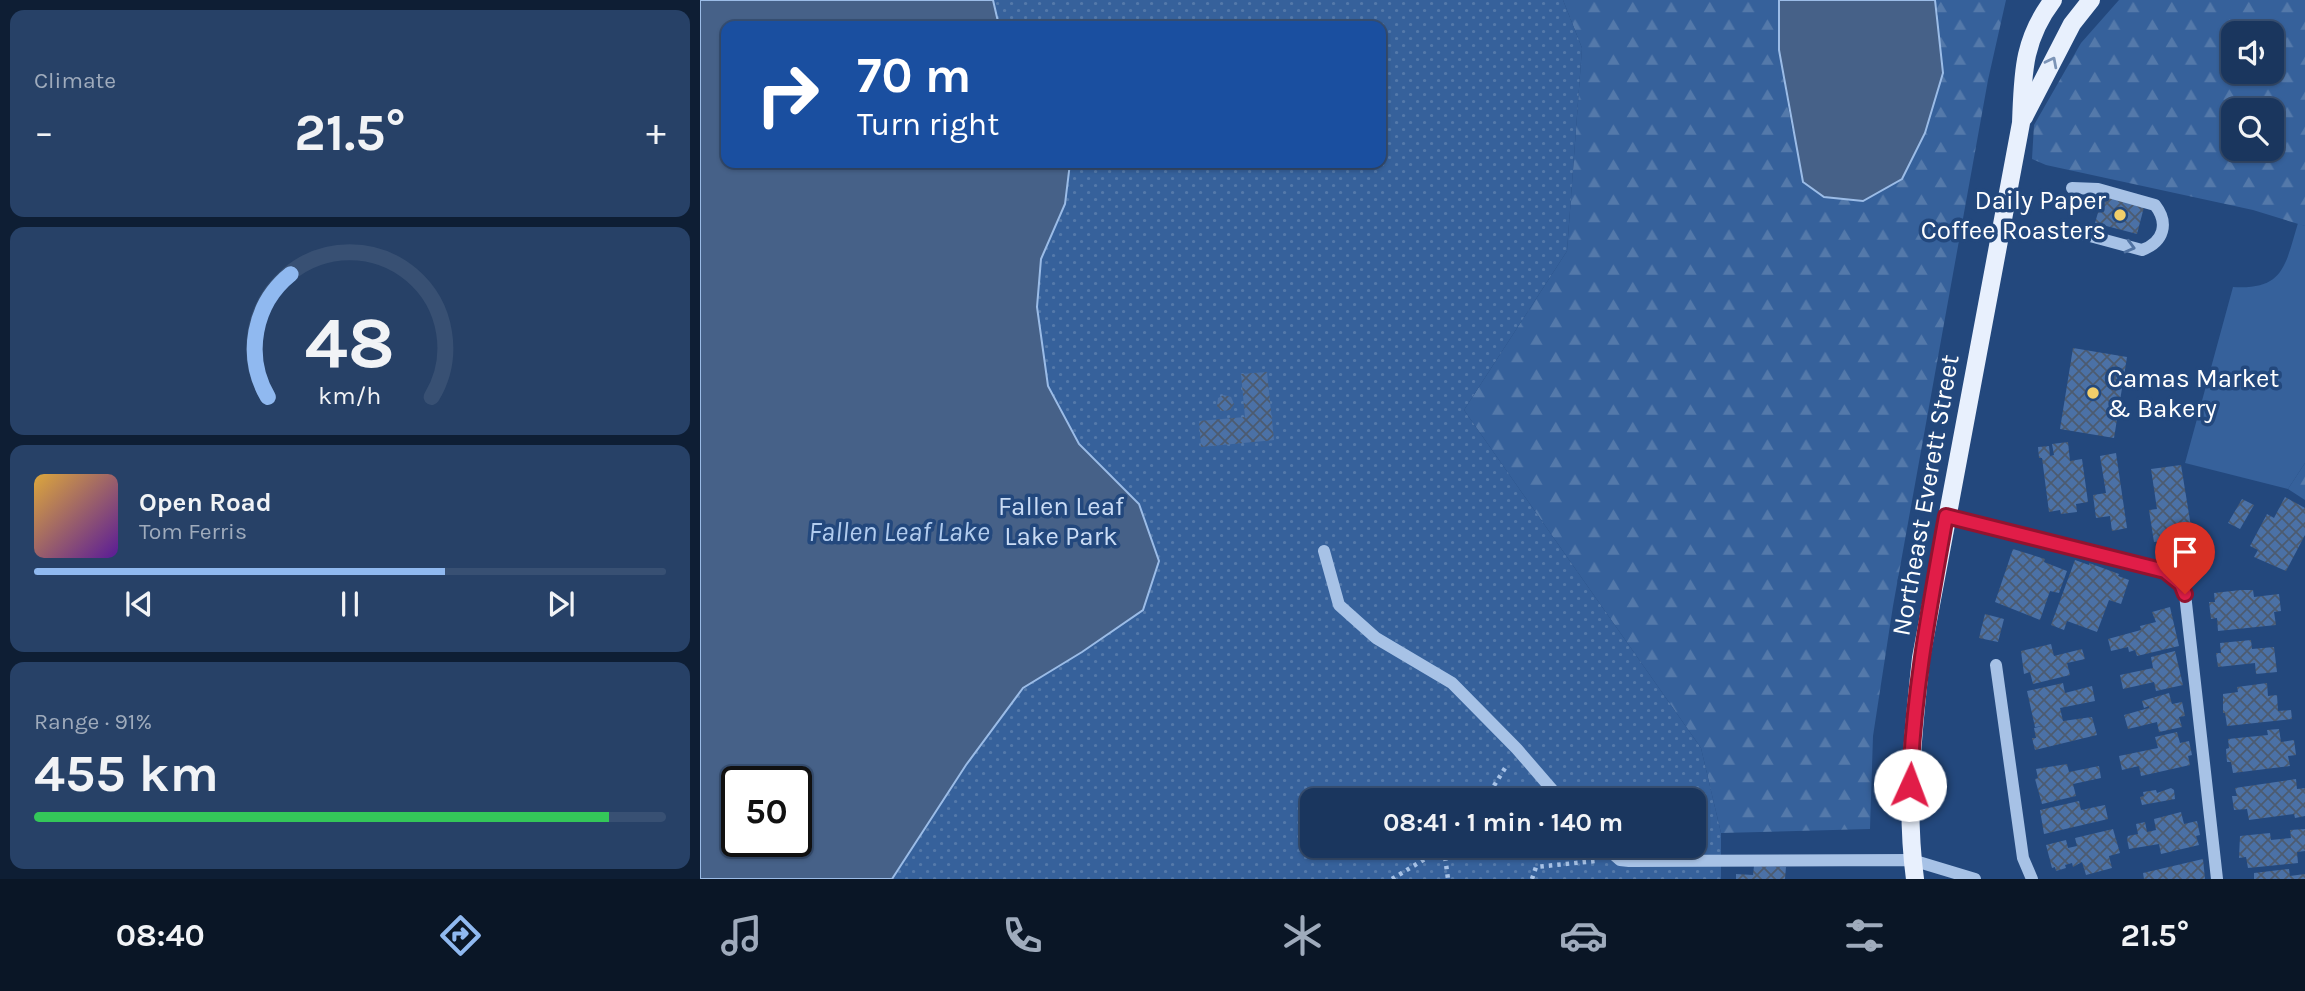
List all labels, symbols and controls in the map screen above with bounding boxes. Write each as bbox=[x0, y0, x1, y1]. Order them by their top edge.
map controls bbox=[2221, 21, 2284, 161]
button: sound bbox=[2221, 21, 2284, 84]
text: 70 m bbox=[857, 47, 971, 104]
icon: right bbox=[742, 49, 833, 140]
one-way arrow bbox=[2043, 57, 2057, 70]
text: Climate bbox=[34, 67, 116, 94]
button: search bbox=[2221, 98, 2284, 161]
text: 21.5° bbox=[294, 102, 406, 163]
text: Turn right bbox=[857, 106, 999, 143]
text: − bbox=[34, 110, 54, 155]
text: + bbox=[646, 110, 666, 155]
place label: Daily Paper Coffee Roasters bbox=[1921, 185, 2107, 246]
marker: Daily Paper Coffee Roasters bbox=[2112, 207, 2128, 223]
one-way arrow bbox=[2124, 239, 2136, 253]
text: 48 bbox=[305, 300, 395, 385]
street label: Northeast Everett Street bbox=[1885, 352, 1966, 638]
place label: Camas Market & Bakery bbox=[2107, 363, 2279, 424]
text: km/h bbox=[318, 381, 382, 410]
marker: Camas Market & Bakery bbox=[2085, 385, 2101, 401]
text: Open Road bbox=[139, 487, 272, 518]
park label: Fallen Leaf Lake Park bbox=[998, 491, 1125, 552]
water label: Fallen Leaf Lake bbox=[808, 515, 990, 548]
text: Tom Ferris bbox=[139, 518, 247, 545]
pin bbox=[2155, 522, 2215, 594]
icon: arrive bbox=[2166, 533, 2204, 571]
icon: previous bbox=[120, 585, 158, 623]
icon: pause bbox=[331, 585, 369, 623]
icon: next bbox=[542, 585, 580, 623]
text: Range · 91% bbox=[34, 708, 152, 735]
text: 455 km bbox=[34, 743, 219, 804]
position arrow bbox=[1873, 748, 1947, 822]
speed limit sign: 50 bbox=[721, 766, 812, 857]
text: 08:41 · 1 min · 140 m bbox=[1383, 807, 1623, 838]
icon: directions bbox=[436, 911, 485, 960]
icon: music bbox=[717, 911, 766, 960]
icon: phone bbox=[998, 911, 1047, 960]
icon: climate bbox=[1278, 911, 1327, 960]
icon: car bbox=[1559, 911, 1608, 960]
icon: filters bbox=[1840, 911, 1889, 960]
text: 08:40 bbox=[116, 917, 205, 954]
text: 21.5° bbox=[2120, 917, 2189, 954]

